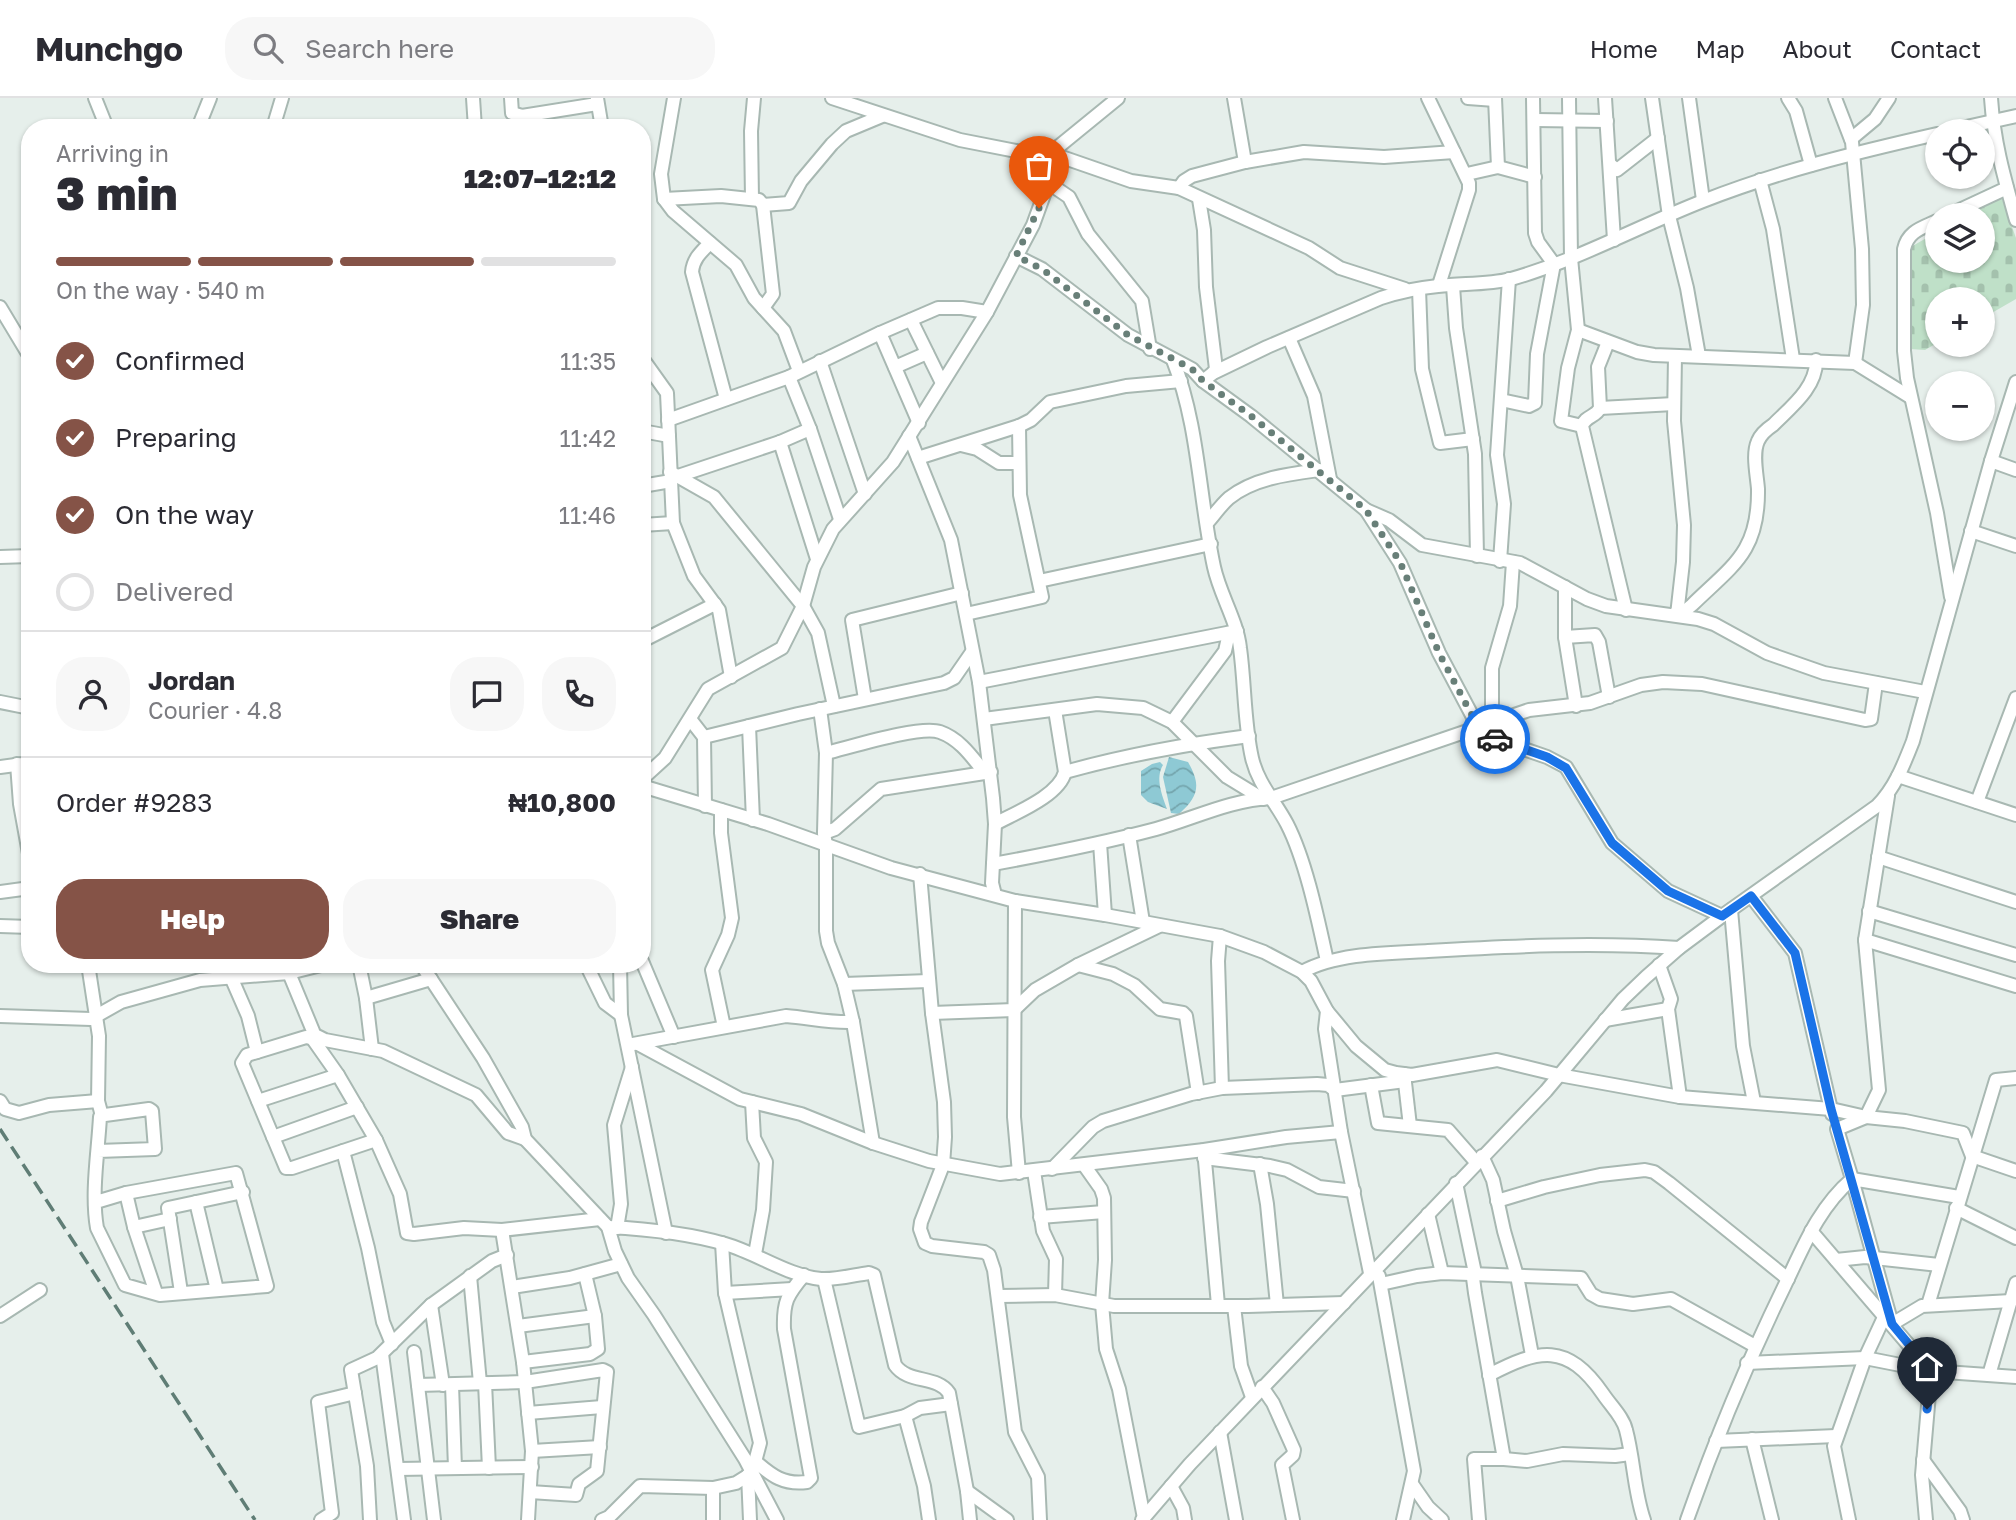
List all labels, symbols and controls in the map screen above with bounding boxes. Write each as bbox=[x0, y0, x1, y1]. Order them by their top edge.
search box bbox=[225, 17, 715, 80]
text: Munchgo bbox=[35, 29, 183, 68]
icon: search bbox=[249, 29, 287, 67]
text: Search here bbox=[305, 33, 454, 64]
text: Home bbox=[1590, 34, 1658, 63]
text: Map bbox=[1696, 34, 1745, 63]
text: About bbox=[1783, 34, 1852, 63]
text: Contact bbox=[1890, 34, 1981, 63]
map controls bbox=[1925, 119, 1995, 441]
button: locate bbox=[1925, 119, 1995, 189]
pin bbox=[1009, 136, 1069, 208]
text: Arriving in bbox=[56, 139, 169, 167]
icon: bag bbox=[1020, 147, 1058, 185]
text: 12:07–12:12 bbox=[464, 163, 616, 194]
text: 3 min bbox=[56, 165, 178, 220]
button: layers bbox=[1925, 203, 1995, 273]
text: On the way · 540 m bbox=[56, 276, 265, 304]
button: + bbox=[1925, 287, 1995, 357]
icon: check bbox=[56, 342, 94, 380]
text: Confirmed bbox=[115, 345, 245, 376]
text: 11:35 bbox=[560, 347, 616, 375]
button: − bbox=[1925, 371, 1995, 441]
icon: check bbox=[56, 419, 94, 457]
text: Preparing bbox=[115, 422, 237, 453]
text: 11:42 bbox=[559, 424, 616, 452]
icon: check bbox=[56, 496, 94, 534]
text: On the way bbox=[115, 499, 254, 530]
text: 11:46 bbox=[559, 501, 616, 529]
text: Delivered bbox=[115, 576, 234, 607]
button: person bbox=[56, 657, 130, 731]
button: chat bbox=[450, 657, 524, 731]
button: phone bbox=[542, 657, 616, 731]
text: Jordan bbox=[148, 665, 235, 696]
text: Courier · 4.8 bbox=[148, 696, 282, 724]
courier bbox=[1460, 704, 1530, 774]
icon: car bbox=[1476, 720, 1514, 758]
text: Order #9283 bbox=[56, 787, 212, 818]
text: ₦10,800 bbox=[508, 787, 616, 818]
button: Help bbox=[56, 879, 329, 959]
button: Share bbox=[343, 879, 616, 959]
pin bbox=[1897, 1337, 1957, 1409]
icon: home bbox=[1908, 1348, 1946, 1386]

